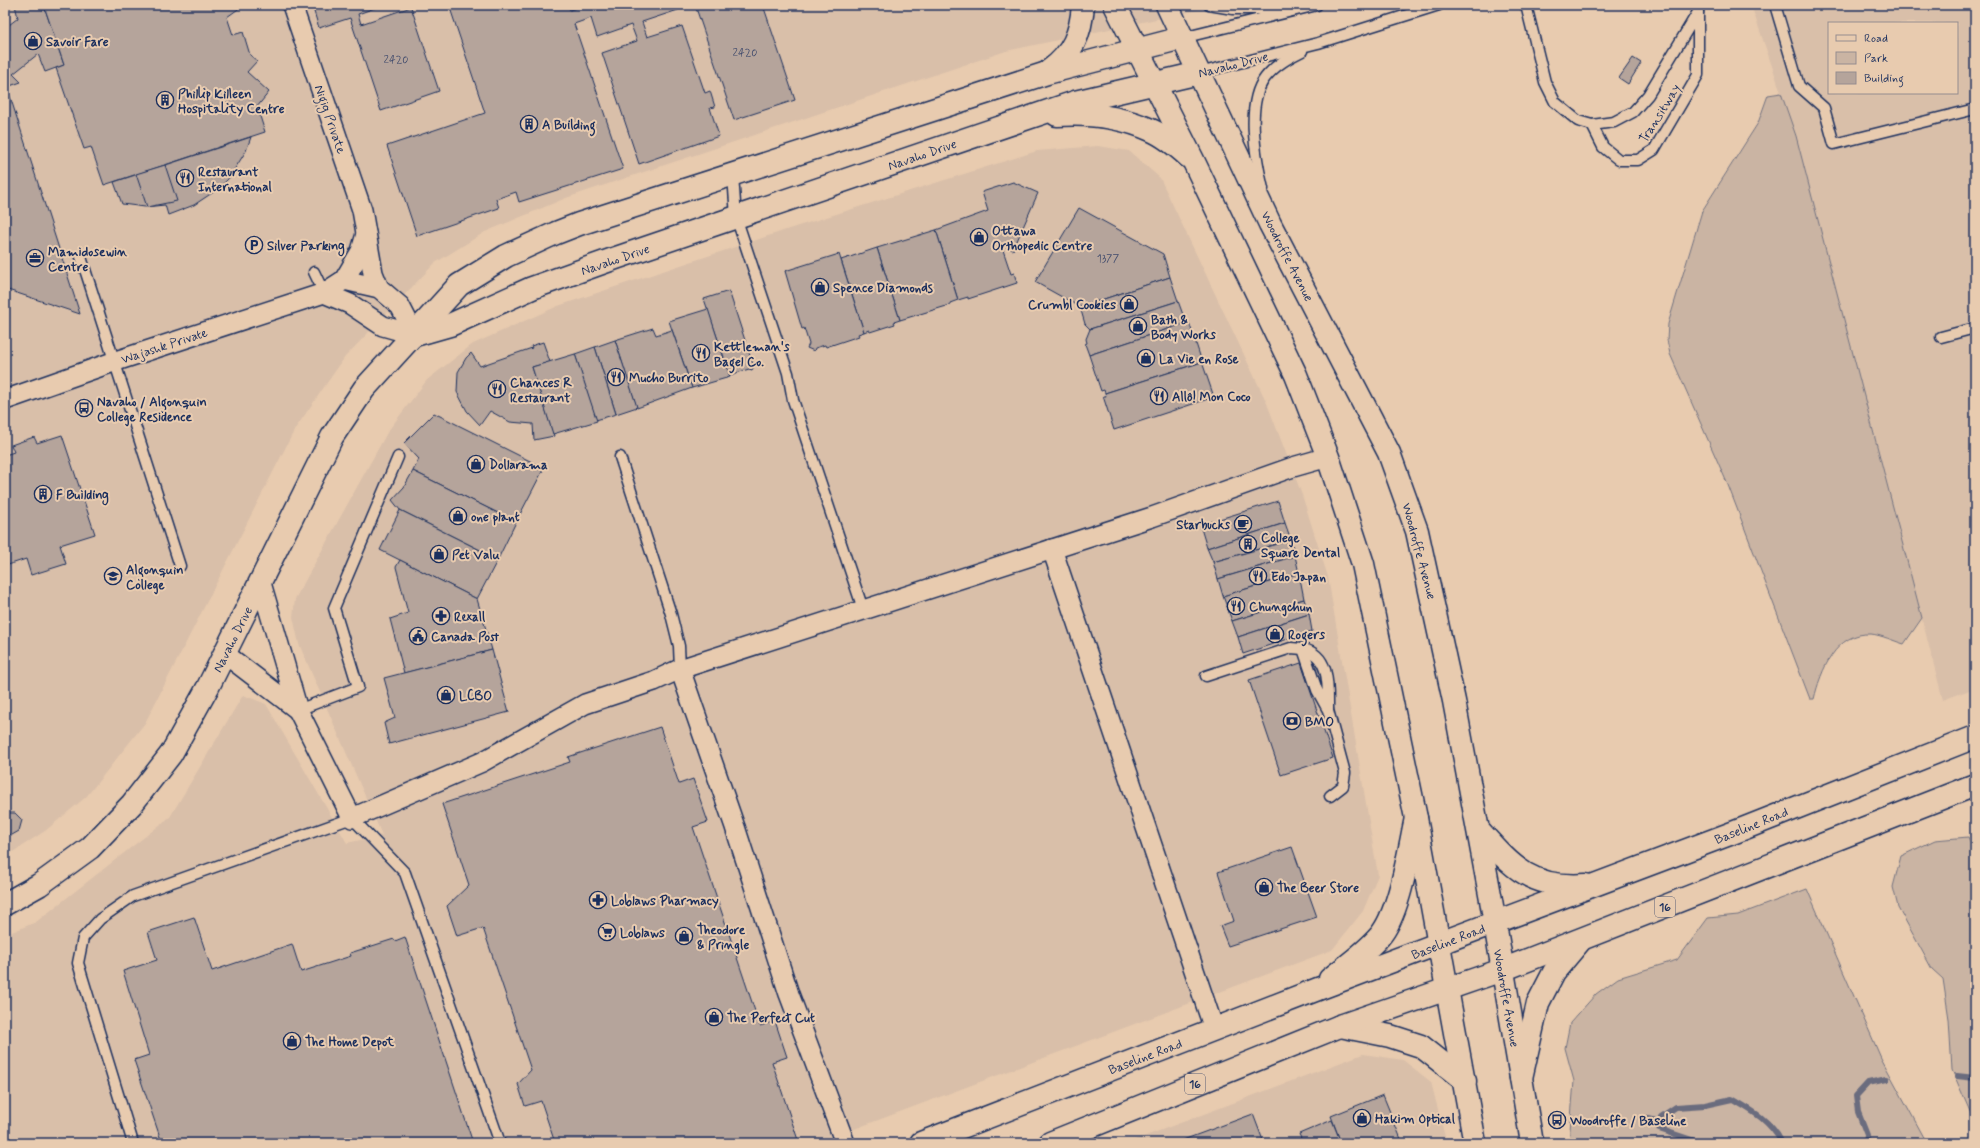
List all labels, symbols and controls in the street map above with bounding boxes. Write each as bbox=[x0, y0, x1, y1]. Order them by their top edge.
legend bbox=[1828, 22, 1958, 94]
shop icon: Savoir Fare bbox=[23, 31, 43, 51]
text: Road bbox=[1864, 31, 1888, 47]
place label: Savoir Fare bbox=[46, 34, 109, 51]
house number: 2420 bbox=[733, 46, 757, 60]
street label: Navaho Drive bbox=[1197, 49, 1270, 82]
text: Park bbox=[1864, 51, 1888, 67]
house number: 2420 bbox=[384, 53, 408, 67]
text: Building bbox=[1864, 71, 1904, 88]
street label: Transitway bbox=[1635, 81, 1685, 146]
street label: Nigig Private bbox=[308, 83, 349, 157]
place label: Phillip Killeen Hospitality Centre bbox=[178, 86, 285, 118]
building icon: Phillip Killeen Hospitality Centre bbox=[155, 90, 175, 110]
building icon: A Building bbox=[519, 114, 539, 134]
place label: A Building bbox=[542, 117, 596, 137]
street label: Navaho Drive bbox=[886, 136, 959, 175]
place label: Restaurant International bbox=[198, 164, 273, 196]
restaurant icon: Restaurant International bbox=[175, 168, 195, 188]
street label: Woodroffe Avenue bbox=[1257, 209, 1317, 305]
place label: Ottawa Orthopedic Centre bbox=[992, 223, 1092, 255]
shop icon: Ottawa Orthopedic Centre bbox=[969, 227, 989, 247]
parking icon: Silver Parking bbox=[244, 235, 264, 255]
place label: Silver Parking bbox=[267, 238, 345, 257]
street label: Navaho Drive bbox=[579, 241, 652, 280]
place label: Mamidosewin Centre bbox=[48, 244, 128, 276]
office icon: Mamidosewin Centre bbox=[25, 248, 45, 268]
house number: 1377 bbox=[1097, 252, 1120, 266]
shop icon: Spence Diamonds bbox=[810, 277, 830, 297]
place label: Spence Diamonds bbox=[833, 280, 933, 297]
shop icon: Crumbl Cookies bbox=[1119, 294, 1139, 314]
place label: Crumbl Cookies bbox=[1028, 297, 1116, 314]
place label: Bath & Body Works bbox=[1151, 312, 1216, 344]
shop icon: Bath & Body Works bbox=[1128, 316, 1148, 336]
street label: Wajashk Private bbox=[119, 324, 210, 368]
place label: Kettleman's Bagel Co. bbox=[714, 339, 790, 374]
restaurant icon: Kettleman's Bagel Co. bbox=[691, 343, 711, 363]
shop icon: La Vie en Rose bbox=[1136, 348, 1156, 368]
place label: La Vie en Rose bbox=[1159, 351, 1239, 368]
restaurant icon: Mucho Burrito bbox=[606, 367, 626, 387]
place label: Mucho Burrito bbox=[629, 370, 709, 387]
place label: Chances R Restaurant bbox=[510, 375, 572, 407]
restaurant icon: Chances R Restaurant bbox=[487, 379, 507, 399]
restaurant icon: Allô! Mon Coco bbox=[1149, 386, 1169, 406]
place label: Allô! Mon Coco bbox=[1172, 389, 1251, 406]
place label: Navaho / Algonquin College Residence bbox=[97, 394, 207, 427]
bus stop icon: Navaho / Algonquin College Residence bbox=[74, 398, 94, 418]
shop icon: Dollarama bbox=[466, 454, 486, 474]
place label: Dollarama bbox=[489, 457, 548, 474]
building icon: F Building bbox=[33, 484, 53, 504]
place label: F Building bbox=[56, 487, 109, 506]
street label: Woodroffe Avenue bbox=[1397, 501, 1440, 602]
shop icon: one plant bbox=[448, 506, 468, 526]
place label: one plant bbox=[471, 509, 520, 526]
cafe icon: Starbucks bbox=[1233, 514, 1253, 534]
place label: Starbucks bbox=[1176, 517, 1230, 534]
place label: College Square Dental bbox=[1261, 530, 1340, 562]
building icon: College Square Dental bbox=[1238, 534, 1258, 554]
shop icon: Pet Valu bbox=[429, 544, 449, 564]
place label: Pet Valu bbox=[452, 547, 500, 564]
place label: Algonquin College bbox=[126, 562, 184, 595]
school or university icon: Algonquin College bbox=[103, 566, 123, 586]
restaurant icon: Edo Japan bbox=[1248, 566, 1268, 586]
place label: Edo Japan bbox=[1271, 569, 1326, 586]
restaurant icon: Chungchun bbox=[1226, 596, 1246, 616]
place label: Chungchun bbox=[1249, 599, 1313, 617]
street label: Navaho Drive bbox=[210, 604, 257, 675]
pharmacy icon: Rexall bbox=[431, 606, 451, 626]
place label: Rexall bbox=[454, 609, 486, 626]
shop icon: Rogers bbox=[1265, 624, 1285, 644]
public building icon: Canada Post bbox=[408, 626, 428, 646]
place label: Rogers bbox=[1288, 627, 1325, 647]
place label: Canada Post bbox=[431, 629, 500, 646]
shop icon: LCBO bbox=[436, 685, 456, 705]
place label: LCBO bbox=[459, 688, 492, 705]
bank icon: BMO bbox=[1282, 711, 1302, 731]
place label: BMO bbox=[1305, 714, 1334, 731]
street label: Baseline Road bbox=[1712, 804, 1791, 849]
shop icon: The Beer Store bbox=[1254, 877, 1274, 897]
place label: The Beer Store bbox=[1277, 880, 1359, 897]
pharmacy icon: Loblaws Pharmacy bbox=[588, 890, 608, 910]
place label: Loblaws Pharmacy bbox=[611, 893, 719, 910]
road number: 16 bbox=[1655, 897, 1675, 917]
street label: Baseline Road bbox=[1409, 921, 1488, 964]
supermarket icon: Loblaws bbox=[597, 922, 617, 942]
place label: Theodore & Pringle bbox=[697, 922, 749, 955]
place label: Loblaws bbox=[620, 925, 665, 942]
shop icon: Theodore & Pringle bbox=[674, 926, 694, 946]
street label: Woodroffe Avenue bbox=[1489, 948, 1523, 1049]
shop icon: The Perfect Cut bbox=[704, 1007, 724, 1027]
place label: The Perfect Cut bbox=[727, 1010, 815, 1027]
shop icon: The Home Depot bbox=[282, 1031, 302, 1051]
place label: The Home Depot bbox=[305, 1034, 394, 1051]
street label: Baseline Road bbox=[1106, 1036, 1185, 1079]
road number: 16 bbox=[1185, 1074, 1205, 1094]
shop icon: Hakim Optical bbox=[1352, 1108, 1372, 1128]
bus stop icon: Woodroffe / Baseline bbox=[1547, 1110, 1567, 1130]
place label: Hakim Optical bbox=[1375, 1111, 1456, 1128]
place label: Woodroffe / Baseline bbox=[1569, 1113, 1687, 1130]

